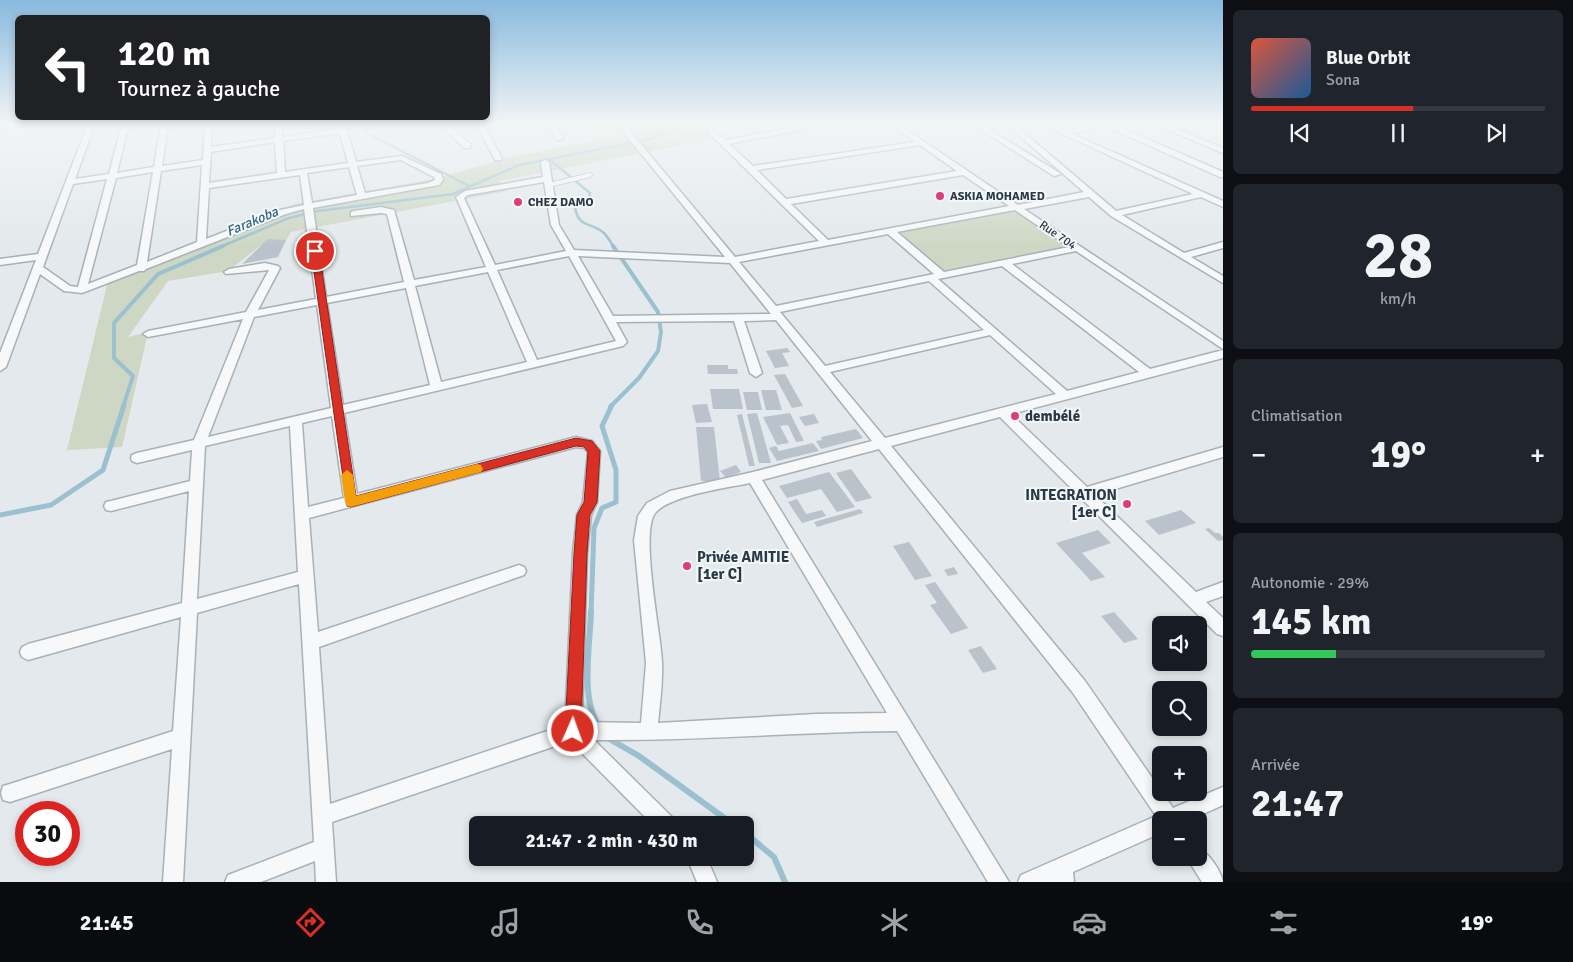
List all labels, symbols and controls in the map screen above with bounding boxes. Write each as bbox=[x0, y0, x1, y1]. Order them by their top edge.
text: 120 m bbox=[118, 32, 211, 75]
icon: left bbox=[35, 35, 100, 100]
text: Blue Orbit bbox=[1326, 46, 1410, 70]
text: Sona bbox=[1326, 70, 1360, 90]
text: Tournez à gauche bbox=[118, 75, 280, 102]
icon: previous bbox=[1286, 119, 1314, 147]
icon: pause bbox=[1384, 119, 1412, 147]
icon: next bbox=[1482, 119, 1510, 147]
place label: ASKIA MOHAMED bbox=[950, 189, 1045, 204]
marker: ASKIA MOHAMED bbox=[934, 190, 946, 202]
place label: CHEZ DAMO bbox=[528, 195, 594, 210]
marker: CHEZ DAMO bbox=[512, 196, 524, 208]
water label: Farakoba bbox=[224, 203, 281, 240]
text: 28 bbox=[1363, 216, 1433, 296]
street label: Rue 704 bbox=[1036, 218, 1080, 254]
pin bbox=[294, 230, 336, 272]
icon: arrive bbox=[301, 237, 329, 265]
text: km/h bbox=[1380, 289, 1416, 309]
text: Climatisation bbox=[1251, 406, 1342, 426]
place label: dembélé bbox=[1025, 407, 1080, 425]
marker: dembélé bbox=[1009, 410, 1021, 422]
text: 19° bbox=[1370, 431, 1426, 478]
text: − bbox=[1251, 438, 1266, 472]
text: + bbox=[1530, 438, 1545, 472]
place label: INTEGRATION [1er C] bbox=[1025, 486, 1117, 521]
marker: INTEGRATION [1er C] bbox=[1121, 498, 1133, 510]
place label: Privée AMITIE [1er C] bbox=[697, 548, 790, 583]
marker: Privée AMITIE [1er C] bbox=[681, 560, 693, 572]
text: Autonomie · 29% bbox=[1251, 573, 1369, 593]
text: 145 km bbox=[1251, 598, 1372, 645]
map controls bbox=[1152, 616, 1207, 866]
button: sound bbox=[1152, 616, 1207, 671]
button: search bbox=[1152, 681, 1207, 736]
position arrow bbox=[546, 704, 598, 756]
button: + bbox=[1152, 746, 1207, 801]
text: Arrivée bbox=[1251, 755, 1300, 775]
text: 21:47 bbox=[1251, 780, 1344, 827]
speed limit sign: 30 bbox=[15, 801, 80, 866]
button: − bbox=[1152, 811, 1207, 866]
text: 21:47 · 2 min · 430 m bbox=[525, 829, 698, 853]
icon: directions bbox=[293, 905, 328, 940]
icon: music bbox=[488, 905, 523, 940]
icon: phone bbox=[682, 905, 717, 940]
icon: climate bbox=[877, 905, 912, 940]
icon: car bbox=[1072, 905, 1107, 940]
icon: filters bbox=[1266, 905, 1301, 940]
text: 21:45 bbox=[80, 909, 134, 936]
text: 19° bbox=[1461, 909, 1493, 936]

